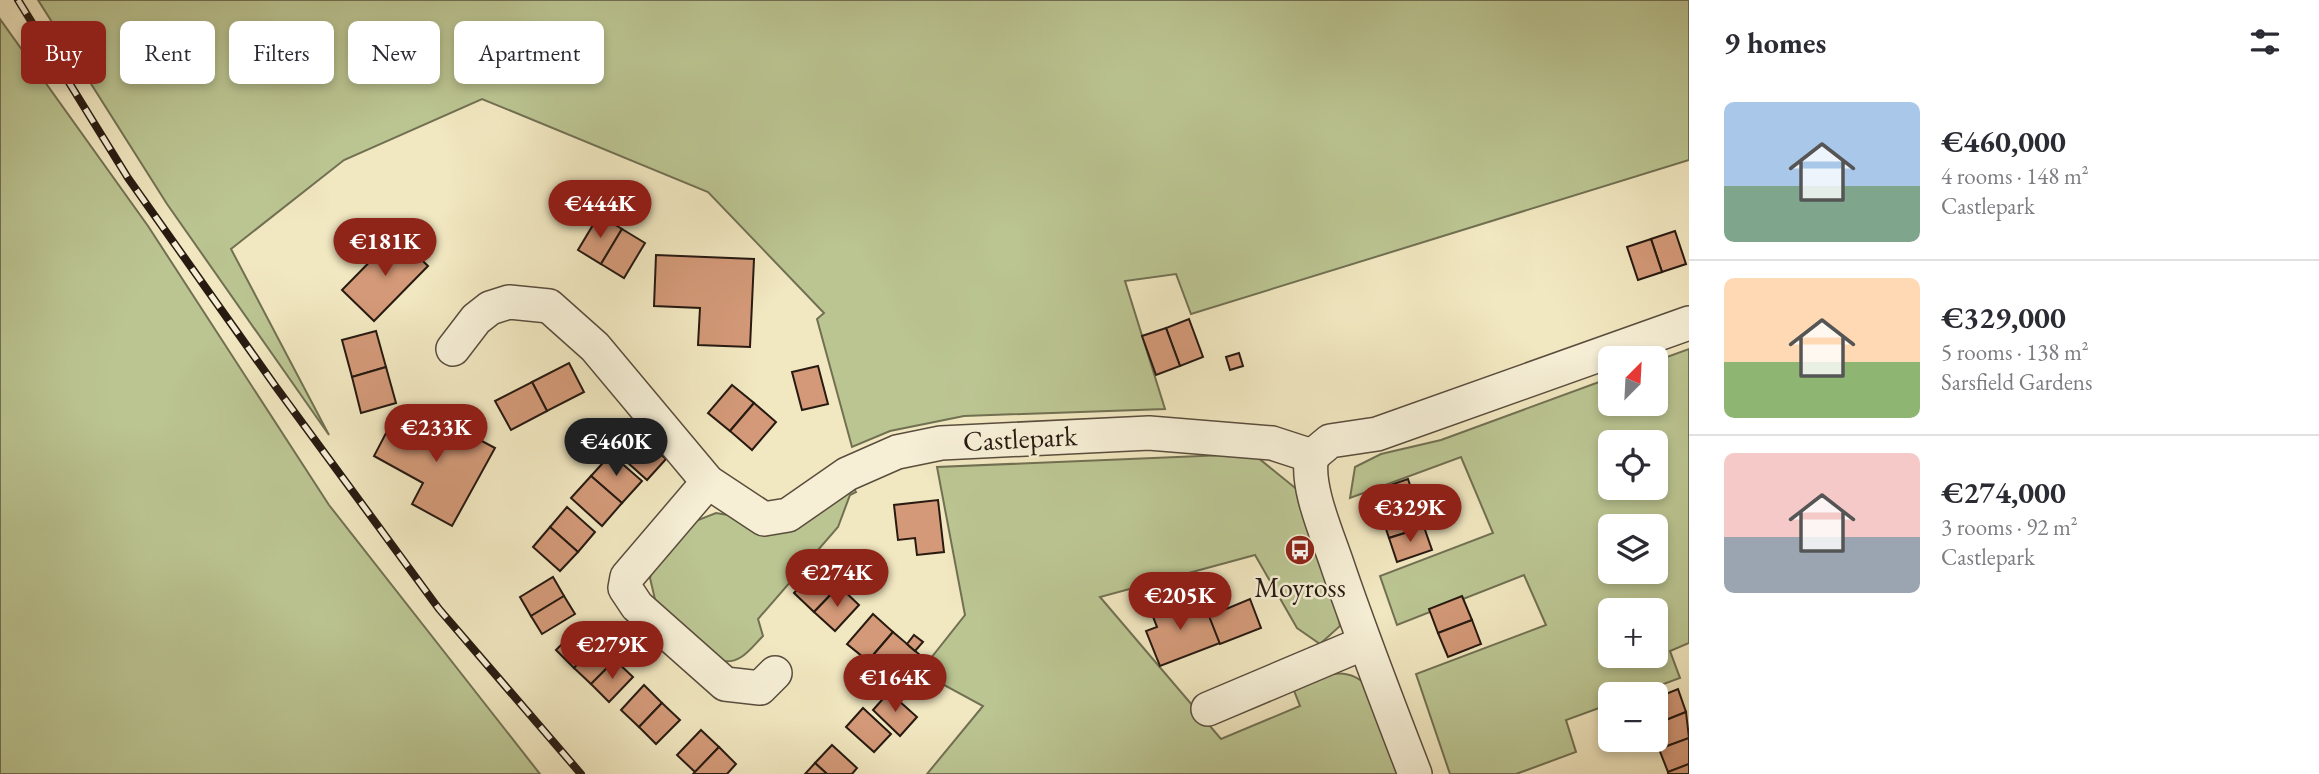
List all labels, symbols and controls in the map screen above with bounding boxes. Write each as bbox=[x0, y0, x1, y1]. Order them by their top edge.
chip: Buy bbox=[21, 21, 106, 84]
chip: Rent bbox=[120, 21, 215, 84]
chip: Filters bbox=[229, 21, 334, 84]
chip: New bbox=[348, 21, 440, 84]
chip: Apartment bbox=[454, 21, 604, 84]
text: 9 homes bbox=[1724, 23, 1826, 62]
icon: filters bbox=[2246, 23, 2284, 61]
text: €460,000 bbox=[1941, 122, 2066, 161]
icon: home bbox=[1780, 130, 1864, 214]
text: 4 rooms · 148 m² bbox=[1941, 161, 2089, 191]
pin: €444K bbox=[551, 180, 649, 240]
text: €444K bbox=[564, 188, 636, 218]
text: Castlepark bbox=[1941, 191, 2035, 221]
pin: €181K bbox=[336, 218, 434, 278]
text: €181K bbox=[349, 226, 421, 256]
text: €329,000 bbox=[1941, 298, 2066, 337]
icon: home bbox=[1780, 306, 1864, 390]
text: 5 rooms · 138 m² bbox=[1941, 337, 2089, 367]
north arrow bbox=[1598, 346, 1668, 416]
map controls bbox=[1598, 346, 1668, 752]
text: Sarsfield Gardens bbox=[1941, 367, 2092, 397]
pin: €233K bbox=[387, 405, 485, 464]
text: €233K bbox=[400, 412, 472, 442]
street label: Castlepark bbox=[962, 417, 1079, 459]
pin: €460K bbox=[567, 419, 665, 478]
text: €460K bbox=[580, 426, 652, 456]
button: locate bbox=[1598, 430, 1668, 500]
text: €274,000 bbox=[1941, 473, 2066, 512]
icon: home bbox=[1780, 481, 1864, 565]
pin: €329K bbox=[1361, 484, 1459, 544]
text: €329K bbox=[1374, 492, 1446, 522]
text: 3 rooms · 92 m² bbox=[1941, 512, 2078, 542]
button: layers bbox=[1598, 514, 1668, 584]
bus stop icon: Moyross bbox=[1283, 533, 1317, 567]
text: Castlepark bbox=[1941, 542, 2035, 572]
pin: €274K bbox=[788, 550, 886, 609]
text: €274K bbox=[801, 557, 873, 587]
place label: Moyross bbox=[1254, 569, 1346, 605]
pin: €205K bbox=[1131, 572, 1229, 632]
text: €205K bbox=[1144, 580, 1216, 610]
button: + bbox=[1598, 598, 1668, 668]
pin: €279K bbox=[563, 622, 661, 681]
text: €279K bbox=[576, 629, 648, 659]
pin: €164K bbox=[846, 654, 944, 714]
text: €164K bbox=[859, 662, 931, 692]
button: − bbox=[1598, 682, 1668, 752]

